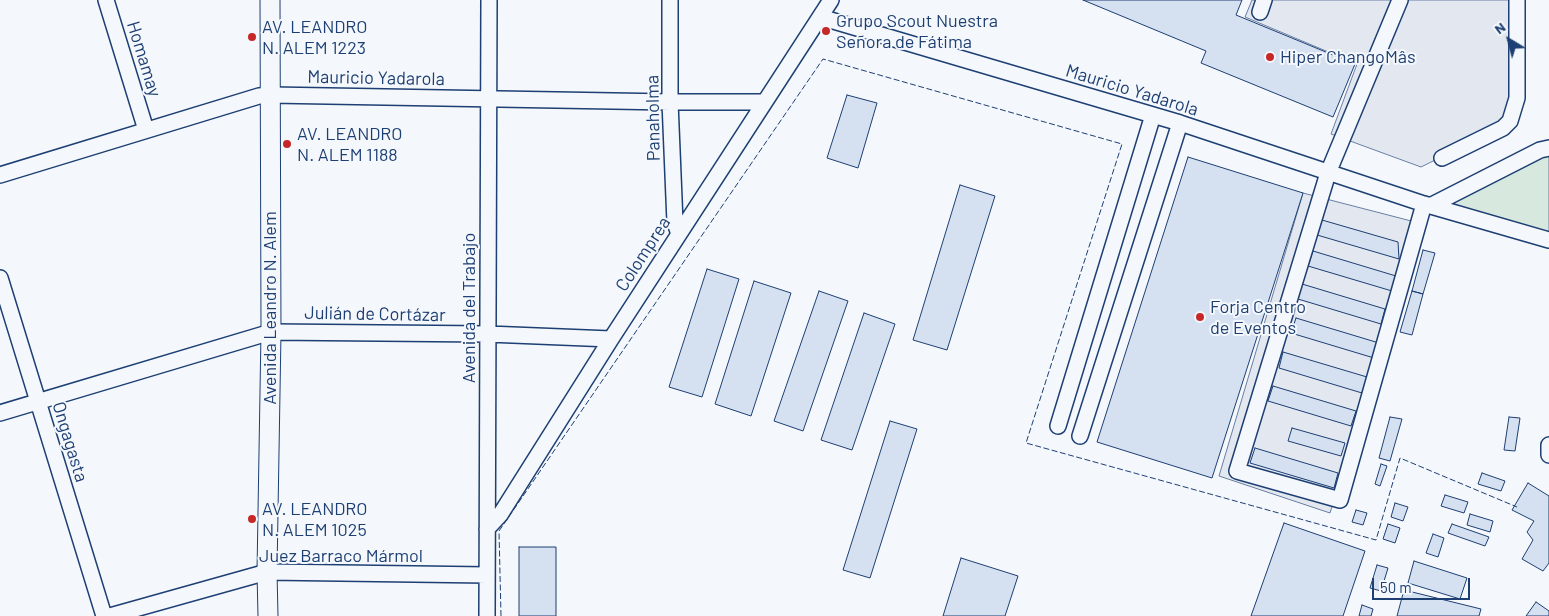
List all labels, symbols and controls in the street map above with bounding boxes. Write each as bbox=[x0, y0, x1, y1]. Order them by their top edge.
place label: Grupo Scout Nuestra Señora de Fátima bbox=[836, 10, 998, 52]
north arrow bbox=[1484, 15, 1534, 65]
place label: AV. LEANDRO N. ALEM 1223 bbox=[262, 16, 367, 58]
text: N bbox=[1491, 18, 1509, 37]
street label: Homamay bbox=[122, 19, 166, 99]
marker: Grupo Scout Nuestra Señora de Fátima bbox=[820, 25, 832, 37]
marker: AV. LEANDRO N. ALEM 1223 bbox=[246, 31, 258, 43]
place label: Hiper ChangoMâs bbox=[1280, 46, 1416, 68]
marker: Hiper ChangoMâs bbox=[1264, 51, 1276, 63]
street label: Mauricio Yadarola bbox=[1063, 60, 1201, 120]
street label: Mauricio Yadarola bbox=[307, 66, 445, 90]
street label: Panaholma bbox=[641, 75, 665, 161]
place label: AV. LEANDRO N. ALEM 1188 bbox=[297, 123, 402, 166]
marker: AV. LEANDRO N. ALEM 1188 bbox=[281, 138, 293, 150]
street label: Avenida Leandro N. Alem bbox=[259, 211, 281, 405]
street label: Colomprea bbox=[611, 213, 675, 295]
street label: Avenida del Trabajo bbox=[458, 233, 480, 383]
place label: Forja Centro de Eventos bbox=[1210, 296, 1306, 338]
street label: Julián de Cortázar bbox=[304, 302, 446, 326]
marker: Forja Centro de Eventos bbox=[1194, 311, 1206, 323]
street label: Ongagasta bbox=[48, 399, 92, 485]
place label: AV. LEANDRO N. ALEM 1025 bbox=[262, 498, 367, 540]
marker: AV. LEANDRO N. ALEM 1025 bbox=[246, 513, 258, 525]
street label: Juez Barraco Mármol bbox=[259, 545, 423, 567]
scale bar bbox=[1374, 568, 1472, 600]
text: 50 m bbox=[1380, 578, 1412, 596]

